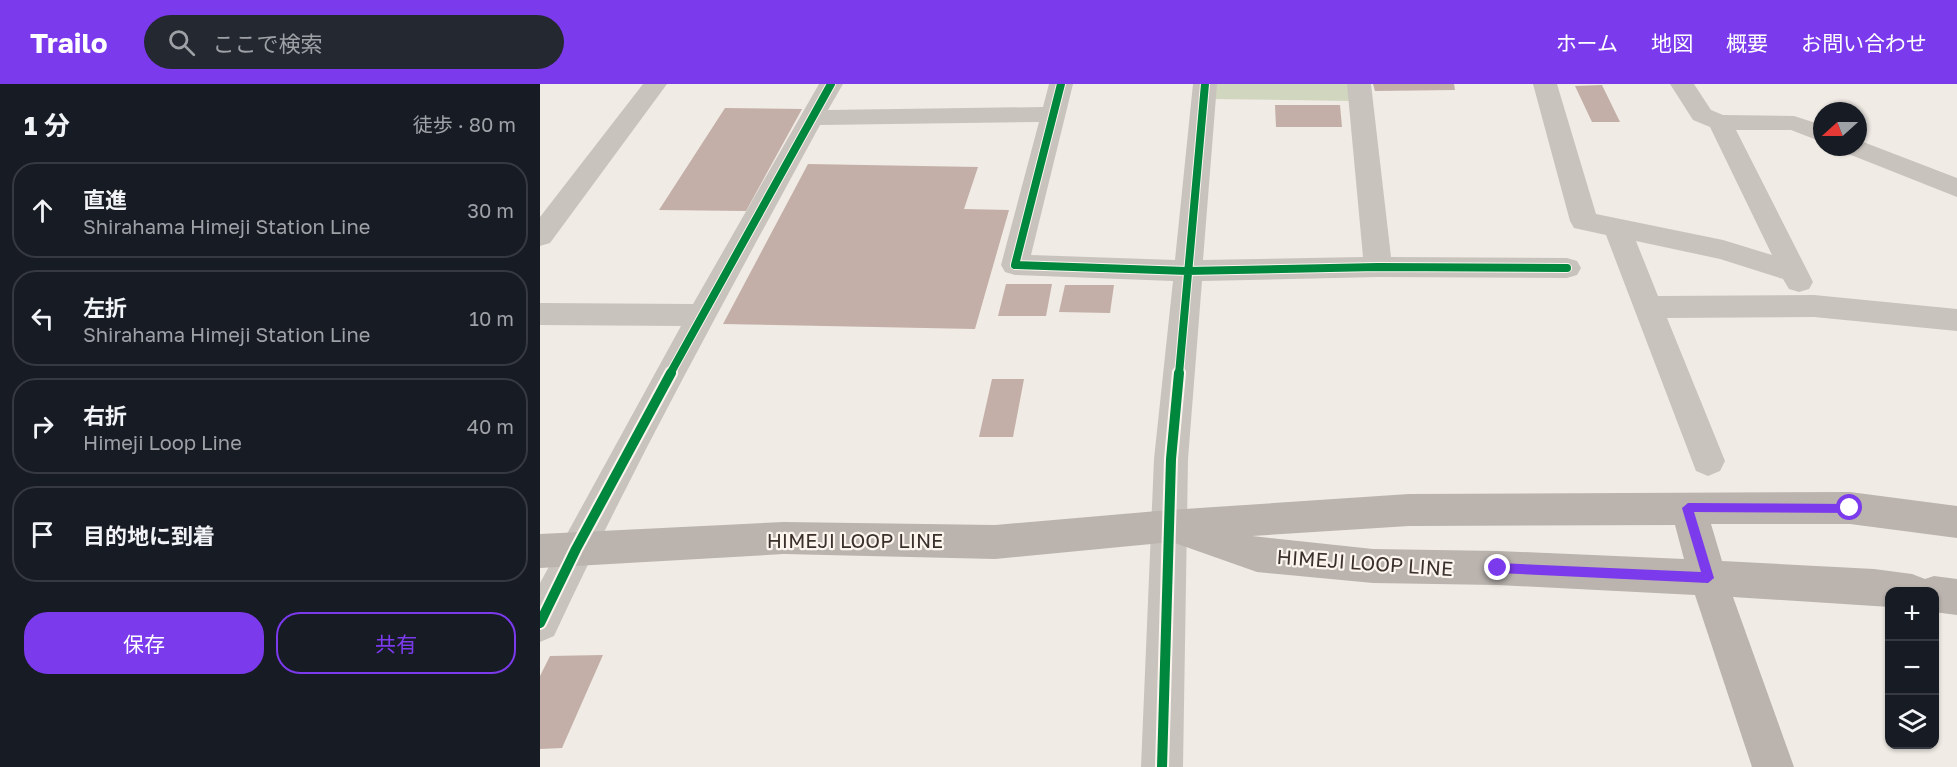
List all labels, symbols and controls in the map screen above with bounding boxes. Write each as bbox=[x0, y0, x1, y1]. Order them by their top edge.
search box bbox=[144, 15, 564, 69]
text: Trailo bbox=[30, 26, 108, 59]
icon: search bbox=[165, 26, 198, 59]
text: ここで検索 bbox=[213, 30, 323, 57]
text: ホーム bbox=[1556, 30, 1618, 56]
text: 地図 bbox=[1651, 30, 1693, 56]
text: 概要 bbox=[1726, 30, 1768, 56]
text: お問い合わせ bbox=[1801, 30, 1927, 56]
north arrow bbox=[1813, 102, 1867, 156]
text: 1 分 bbox=[24, 110, 70, 141]
text: 徒歩 · 80 m bbox=[413, 112, 516, 136]
text: 直進 bbox=[83, 186, 127, 213]
icon: ahead bbox=[26, 194, 59, 227]
text: 30 m bbox=[467, 198, 514, 222]
text: Shirahama Himeji Station Line bbox=[83, 214, 370, 238]
text: 左折 bbox=[83, 294, 127, 321]
icon: left bbox=[26, 302, 59, 335]
text: 10 m bbox=[469, 306, 514, 330]
text: Shirahama Himeji Station Line bbox=[83, 322, 370, 346]
text: 右折 bbox=[83, 402, 127, 429]
icon: right bbox=[26, 410, 59, 443]
text: 40 m bbox=[467, 414, 514, 438]
text: Himeji Loop Line bbox=[83, 430, 242, 454]
route start bbox=[1836, 494, 1862, 520]
icon: arrive bbox=[26, 518, 59, 551]
text: 目的地に到着 bbox=[83, 522, 215, 549]
street label: HIMEJI LOOP LINE bbox=[767, 528, 943, 552]
street label: HIMEJI LOOP LINE bbox=[1276, 544, 1454, 580]
route end bbox=[1484, 554, 1510, 580]
map controls bbox=[1885, 587, 1939, 749]
button: + bbox=[1885, 587, 1939, 641]
button: 保存 bbox=[24, 612, 264, 674]
button: 共有 bbox=[276, 612, 516, 674]
button: − bbox=[1885, 641, 1939, 695]
button: layers bbox=[1885, 695, 1939, 749]

